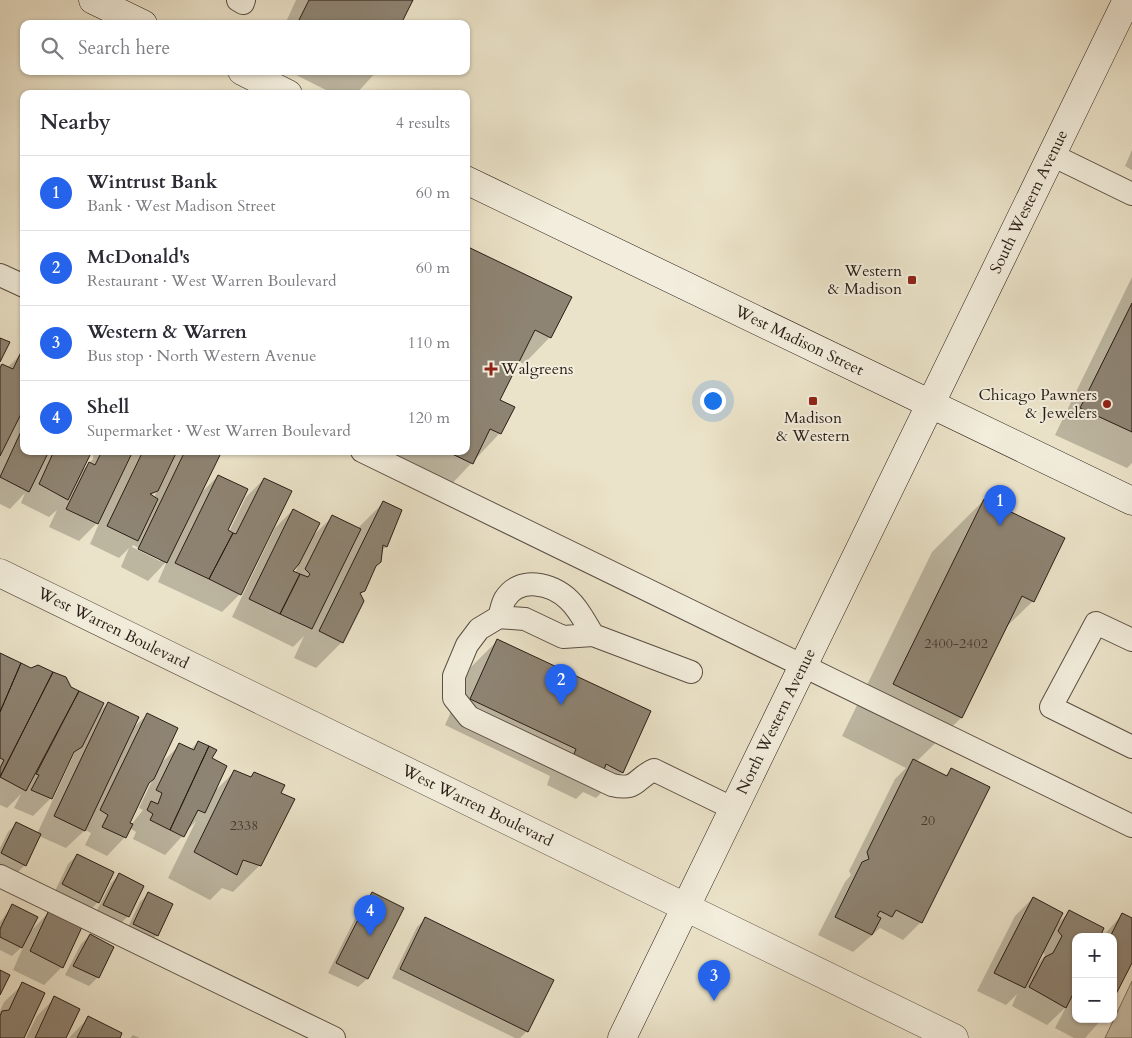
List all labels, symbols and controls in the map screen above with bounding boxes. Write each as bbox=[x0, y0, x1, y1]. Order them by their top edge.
search box bbox=[20, 20, 470, 75]
icon: search bbox=[38, 34, 66, 62]
text: Search here bbox=[78, 35, 170, 61]
text: Nearby bbox=[40, 108, 111, 137]
text: 4 results bbox=[396, 112, 450, 134]
street label: South Western Avenue bbox=[985, 126, 1073, 277]
text: Wintrust Bank bbox=[87, 169, 218, 195]
text: 1 bbox=[52, 182, 60, 204]
text: 60 m bbox=[416, 182, 450, 204]
text: Bank · West Madison Street bbox=[87, 195, 276, 217]
text: McDonald's bbox=[87, 244, 190, 270]
text: 2 bbox=[52, 257, 60, 279]
text: 60 m bbox=[416, 257, 450, 279]
place label: Western & Madison bbox=[828, 260, 902, 300]
text: Restaurant · West Warren Boulevard bbox=[87, 270, 337, 292]
marker: Western & Madison bbox=[906, 274, 918, 286]
street label: West Madison Street bbox=[730, 300, 867, 381]
text: Western & Warren bbox=[87, 319, 247, 345]
text: 3 bbox=[52, 332, 60, 354]
text: 110 m bbox=[408, 332, 450, 354]
text: Bus stop · North Western Avenue bbox=[87, 345, 317, 367]
place label: Walgreens bbox=[500, 358, 573, 380]
marker: Walgreens bbox=[485, 363, 497, 375]
place label: Chicago Pawners & Jewelers bbox=[979, 384, 1097, 424]
your location bbox=[700, 388, 726, 414]
text: Shell bbox=[87, 394, 129, 420]
marker: Madison & Western bbox=[807, 395, 819, 407]
marker: Chicago Pawners & Jewelers bbox=[1101, 398, 1113, 410]
text: 4 bbox=[52, 407, 60, 429]
text: 120 m bbox=[408, 407, 450, 429]
place label: Madison & Western bbox=[776, 407, 850, 447]
text: Supermarket · West Warren Boulevard bbox=[87, 420, 351, 442]
pin: 1 bbox=[984, 485, 1016, 526]
street label: West Warren Boulevard bbox=[33, 582, 193, 675]
house number: 2400-2402 bbox=[924, 634, 988, 653]
street label: North Western Avenue bbox=[731, 645, 821, 798]
pin: 2 bbox=[545, 664, 577, 705]
street label: West Warren Boulevard bbox=[397, 759, 557, 852]
house number: 20 bbox=[921, 811, 935, 830]
house number: 2338 bbox=[230, 816, 258, 835]
pin: 4 bbox=[354, 895, 386, 936]
map controls bbox=[1072, 933, 1117, 1023]
button: + bbox=[1072, 933, 1117, 978]
pin: 3 bbox=[698, 960, 730, 1001]
button: − bbox=[1072, 978, 1117, 1023]

